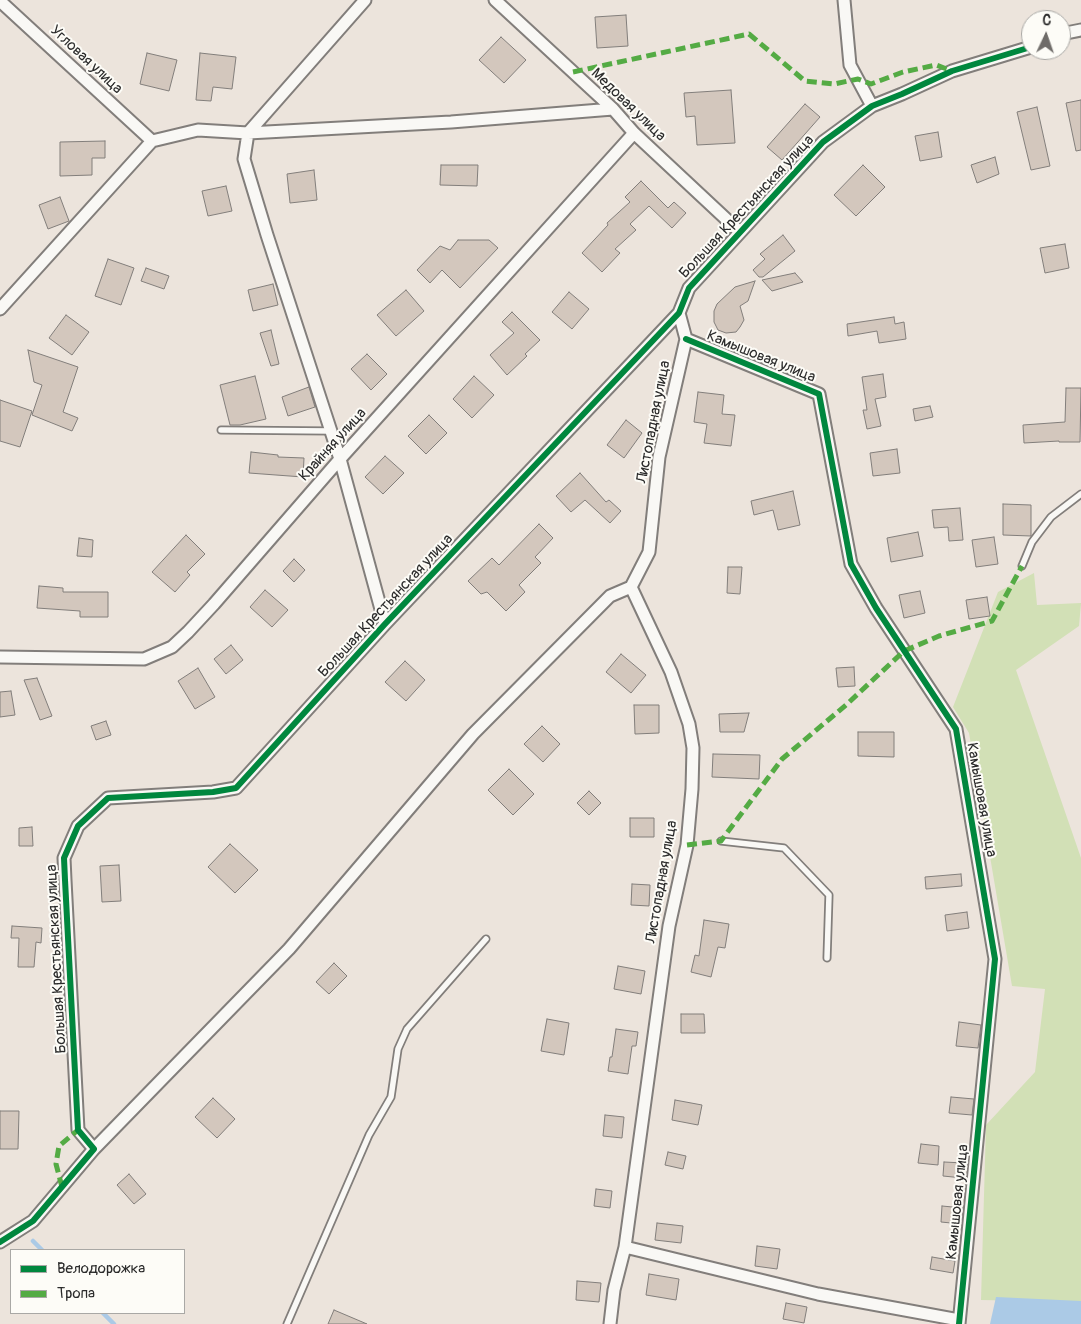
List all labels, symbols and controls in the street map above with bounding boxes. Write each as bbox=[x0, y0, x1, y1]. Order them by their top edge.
north arrow bbox=[1021, 10, 1071, 60]
text: С bbox=[1042, 12, 1052, 29]
street label: Угловая улица bbox=[46, 22, 126, 98]
street label: Медовая улица bbox=[587, 65, 669, 145]
street label: Большая Крестьянская улица bbox=[676, 132, 818, 282]
street label: Камышовая улица bbox=[704, 327, 818, 387]
street label: Листопадная улица bbox=[633, 359, 675, 485]
street label: Крайняя улица bbox=[296, 405, 370, 485]
street label: Большая Крестьянская улица bbox=[315, 531, 457, 681]
street label: Камышовая улица bbox=[962, 741, 1000, 859]
street label: Листопадная улица bbox=[642, 819, 682, 945]
street label: Большая Крестьянская улица bbox=[43, 864, 71, 1054]
street label: Камышовая улица bbox=[943, 1143, 973, 1261]
legend bbox=[10, 1249, 185, 1314]
text: Велодорожка bbox=[57, 1259, 145, 1278]
text: Тропа bbox=[57, 1284, 95, 1303]

